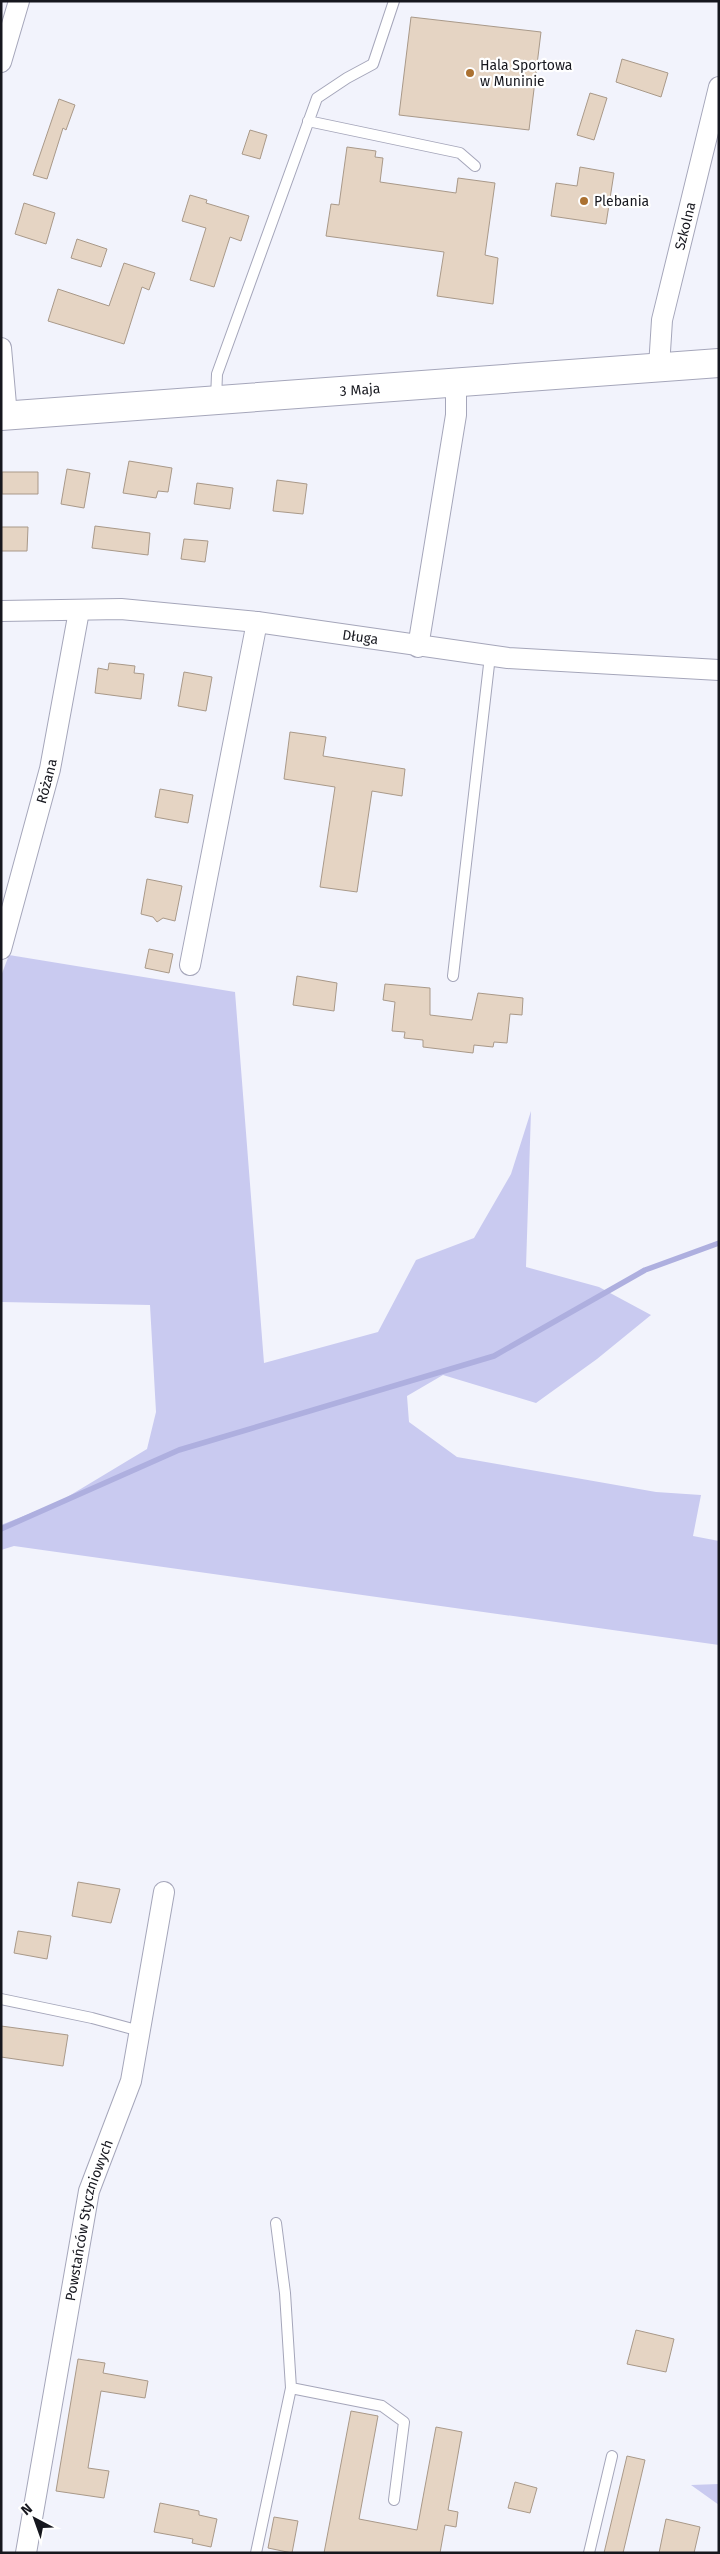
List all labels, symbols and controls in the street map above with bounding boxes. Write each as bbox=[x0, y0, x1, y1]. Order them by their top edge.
place label: Hala Sportowa w Muninie bbox=[480, 57, 572, 90]
marker: Hala Sportowa w Muninie bbox=[464, 67, 476, 79]
place label: Plebania bbox=[594, 193, 649, 210]
marker: Plebania bbox=[578, 195, 590, 207]
street label: Szkolna bbox=[671, 200, 700, 252]
street label: 3 Maja bbox=[339, 380, 381, 400]
street label: Długa bbox=[341, 626, 379, 648]
street label: Różana bbox=[33, 757, 61, 806]
street label: Powstańców Styczniowych bbox=[62, 2137, 117, 2302]
north arrow bbox=[10, 2494, 60, 2544]
text: N bbox=[18, 2500, 36, 2519]

